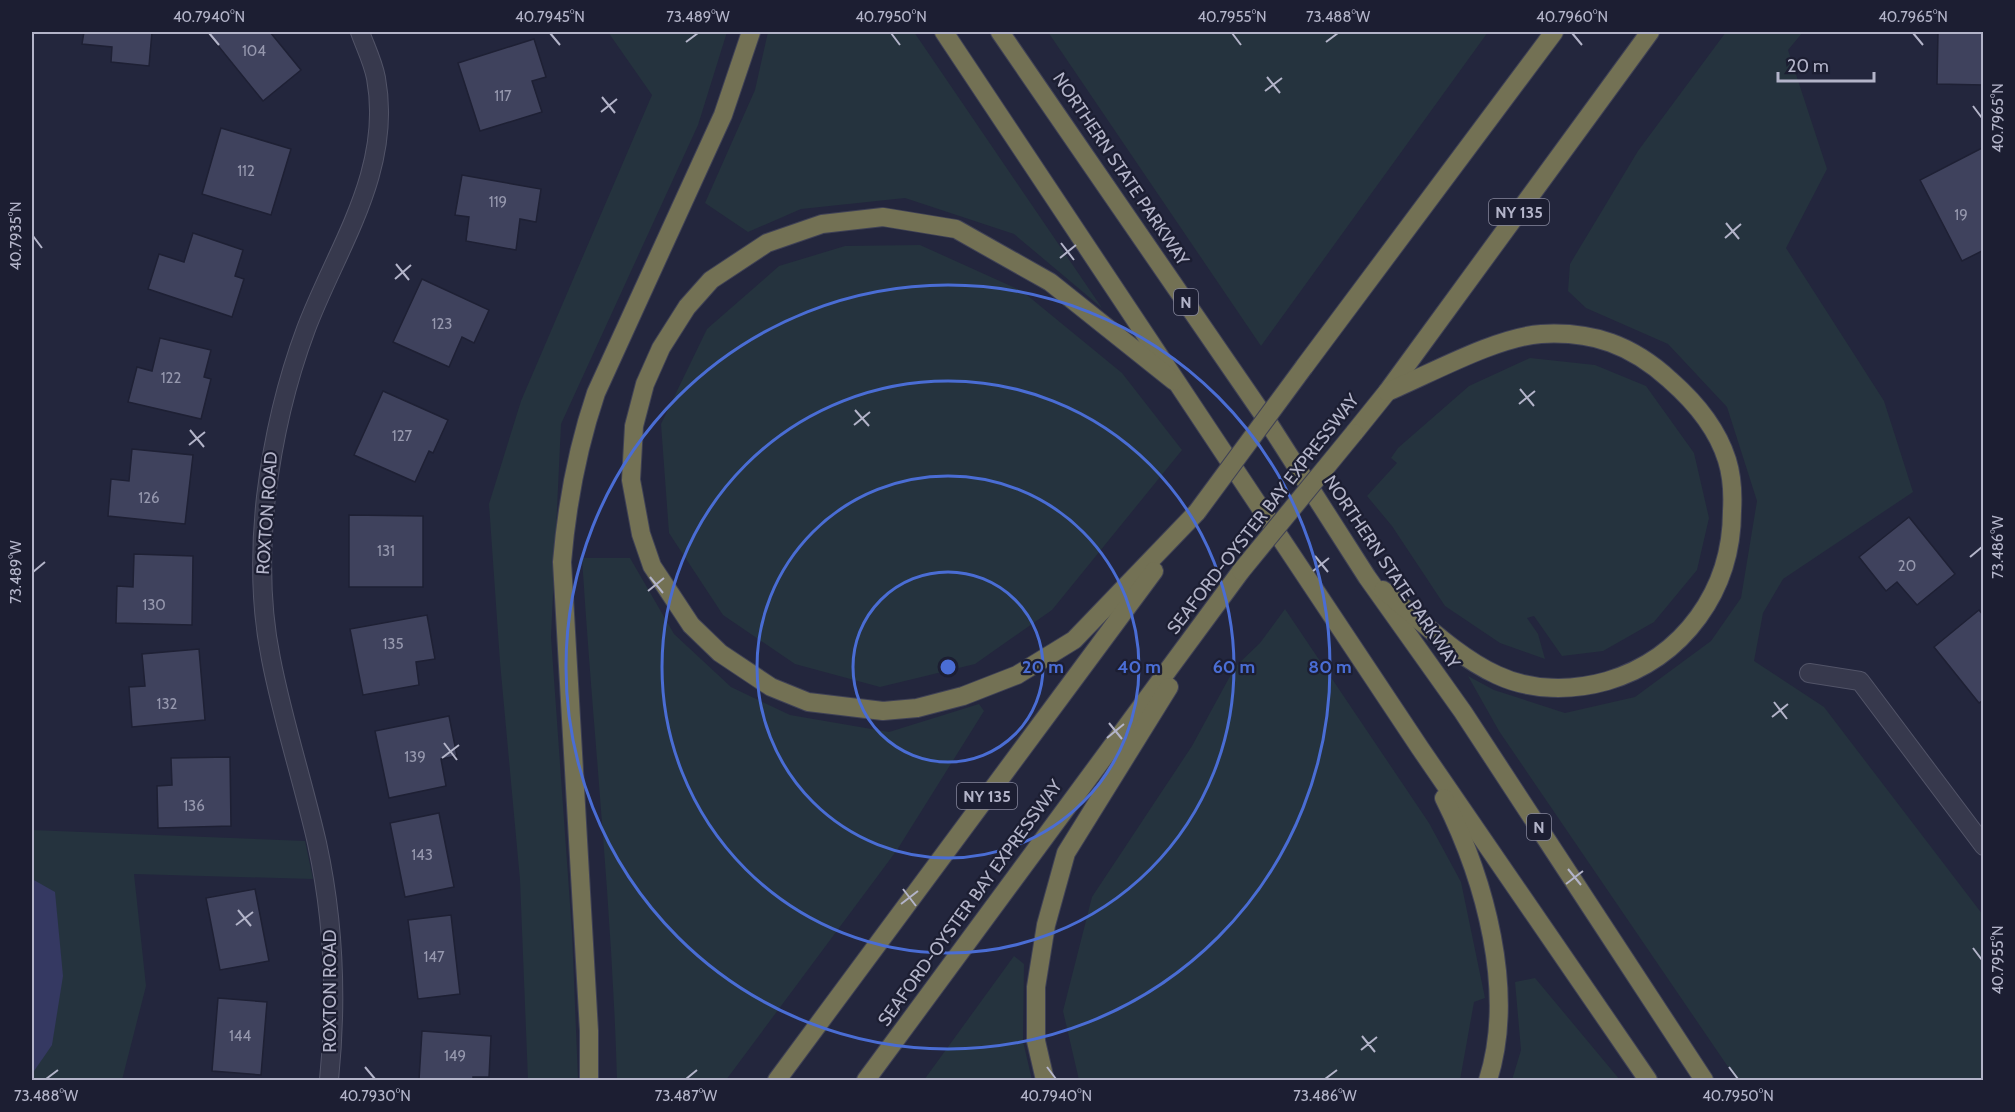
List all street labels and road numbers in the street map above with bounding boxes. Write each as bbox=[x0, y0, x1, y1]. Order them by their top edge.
street label: NORTHERN STATE PARKWAY bbox=[1048, 68, 1194, 270]
road number: NY 135 bbox=[1489, 199, 1549, 225]
road number: N bbox=[1174, 289, 1198, 315]
street label: SEAFORD-OYSTER BAY EXPRESSWAY bbox=[1162, 389, 1364, 639]
street label: ROXTON ROAD bbox=[252, 451, 282, 575]
street label: NORTHERN STATE PARKWAY bbox=[1319, 471, 1465, 673]
street label: SEAFORD-OYSTER BAY EXPRESSWAY bbox=[873, 775, 1067, 1030]
road number: NY 135 bbox=[957, 783, 1017, 809]
road number: N bbox=[1527, 814, 1551, 840]
street label: ROXTON ROAD bbox=[319, 929, 341, 1053]

